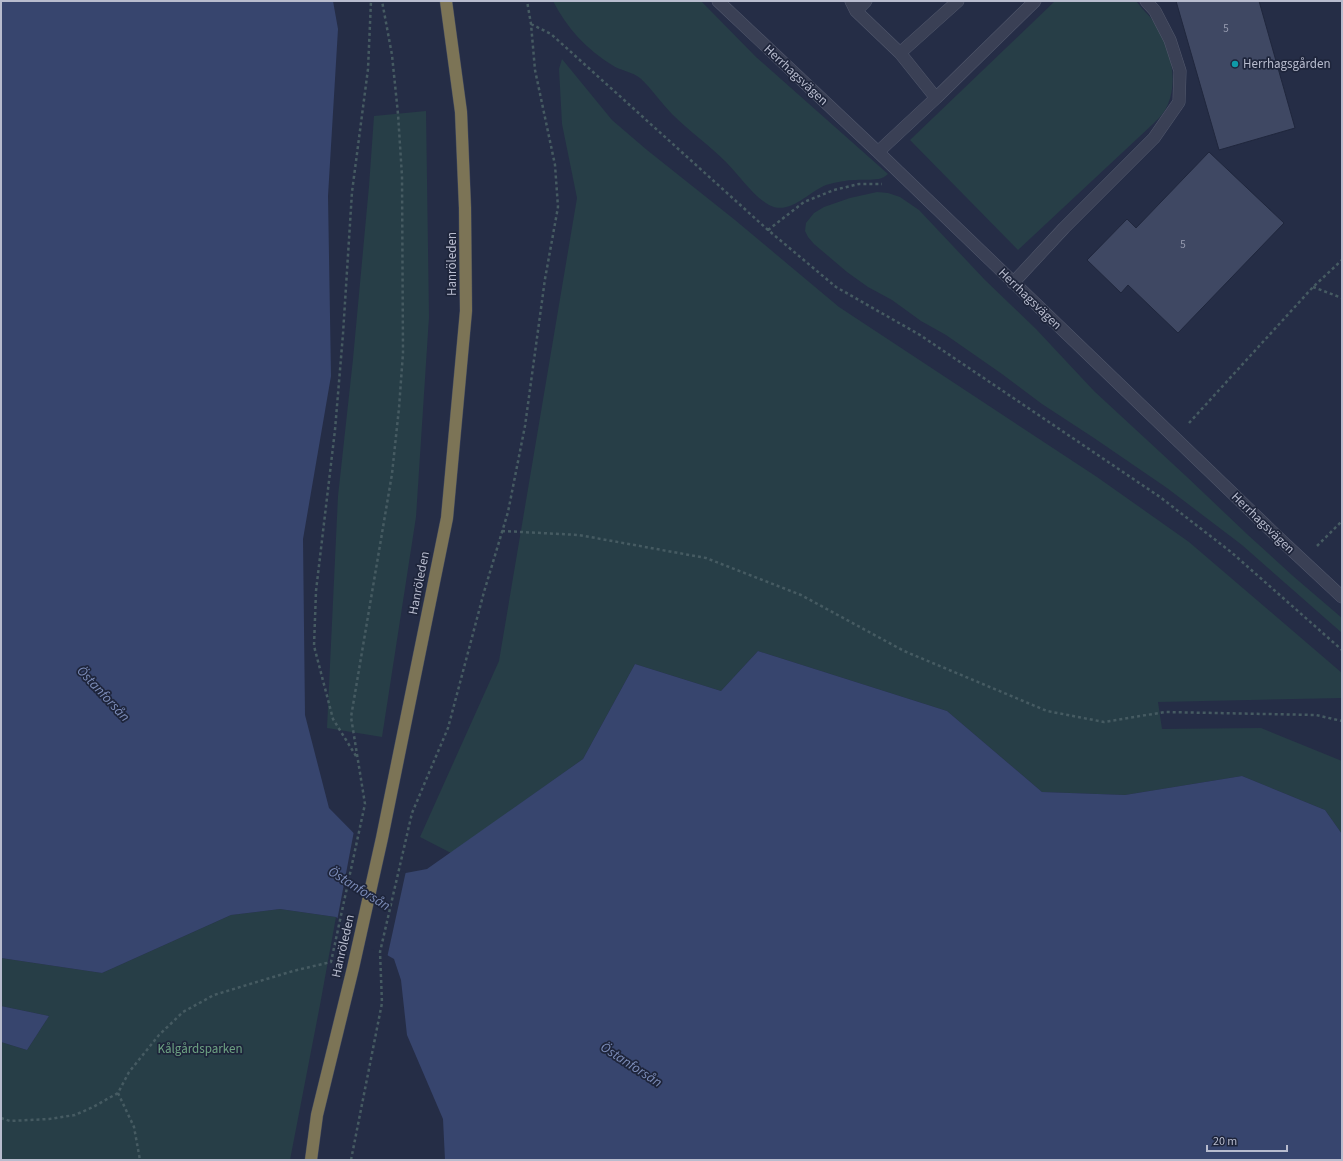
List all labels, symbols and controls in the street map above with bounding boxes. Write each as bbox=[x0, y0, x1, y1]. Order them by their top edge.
house number: 5 bbox=[1223, 21, 1229, 36]
street label: Herrhagsvägen bbox=[760, 40, 832, 110]
place label: Herrhagsgården bbox=[1243, 55, 1331, 73]
marker: Herrhagsgården bbox=[1230, 59, 1240, 69]
street label: Hanröleden bbox=[443, 232, 461, 296]
house number: 5 bbox=[1180, 237, 1186, 252]
street label: Herrhagsvägen bbox=[994, 264, 1066, 334]
street label: Herrhagsvägen bbox=[1227, 488, 1299, 558]
street label: Hanröleden bbox=[404, 550, 434, 616]
water label: Östanforsån bbox=[72, 662, 134, 726]
water label: Östanforsån bbox=[324, 862, 394, 916]
street label: Hanröleden bbox=[327, 913, 359, 979]
water label: Östanforsån bbox=[596, 1038, 666, 1092]
park label: Kålgårdsparken bbox=[157, 1040, 243, 1058]
scale bar bbox=[1207, 1127, 1287, 1153]
text: 20 m bbox=[1213, 1133, 1237, 1150]

